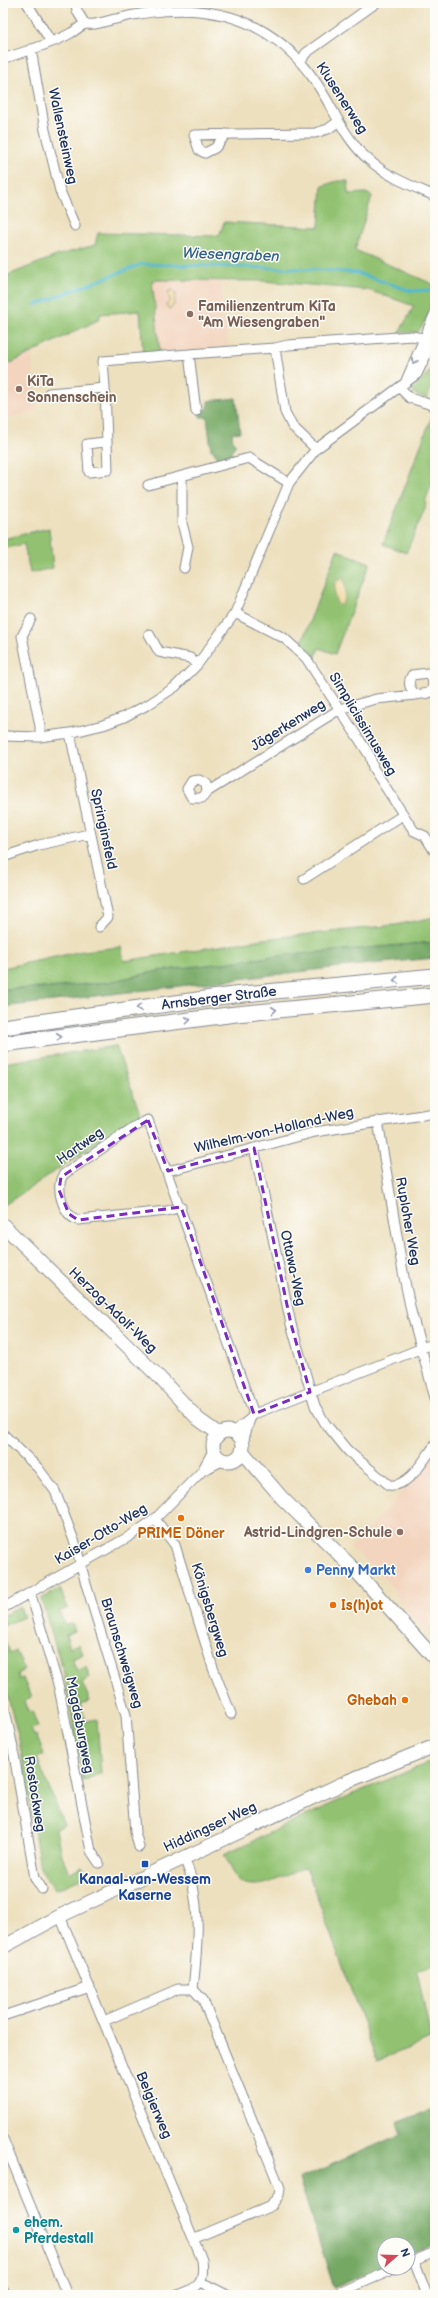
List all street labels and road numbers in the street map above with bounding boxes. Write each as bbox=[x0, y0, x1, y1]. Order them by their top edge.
street label: Klusenerweg bbox=[313, 59, 371, 137]
street label: Wallensteinweg bbox=[44, 86, 82, 186]
street label: Simplicissimusweg bbox=[325, 669, 401, 779]
street label: Jägerkenweg bbox=[248, 695, 328, 755]
street label: Springinsfeld bbox=[87, 787, 121, 871]
street label: Arnsberger Straße bbox=[160, 982, 278, 1014]
street label: Wilhelm-von-Holland-Weg bbox=[193, 1103, 355, 1157]
street label: Hartweg bbox=[53, 1124, 107, 1168]
street label: Ruploher Weg bbox=[392, 1175, 424, 1267]
street label: Ottawa-Weg bbox=[277, 1229, 309, 1307]
street label: Herzog-Adolf-Weg bbox=[65, 1264, 161, 1356]
street label: Kaiser-Otto-Weg bbox=[52, 1500, 150, 1568]
street label: Königsbergweg bbox=[188, 1561, 232, 1659]
street label: Braunschweigweg bbox=[97, 1596, 147, 1710]
street label: Magdeburgweg bbox=[62, 1675, 98, 1775]
street label: Rostockweg bbox=[21, 1755, 49, 1833]
street label: Hiddingser Weg bbox=[161, 1798, 259, 1856]
street label: Belgierweg bbox=[132, 2069, 176, 2141]

